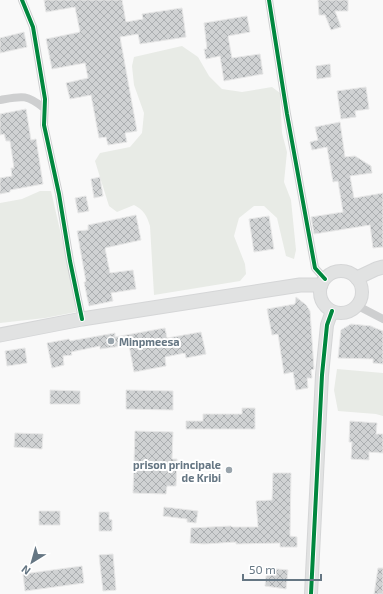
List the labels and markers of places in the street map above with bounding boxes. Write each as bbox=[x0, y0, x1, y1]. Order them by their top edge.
place label: Minpmeesa bbox=[119, 335, 180, 348]
marker: Minpmeesa bbox=[106, 336, 116, 346]
place label: prison principale de Kribi bbox=[133, 458, 221, 484]
marker: prison principale de Kribi bbox=[224, 465, 234, 475]

